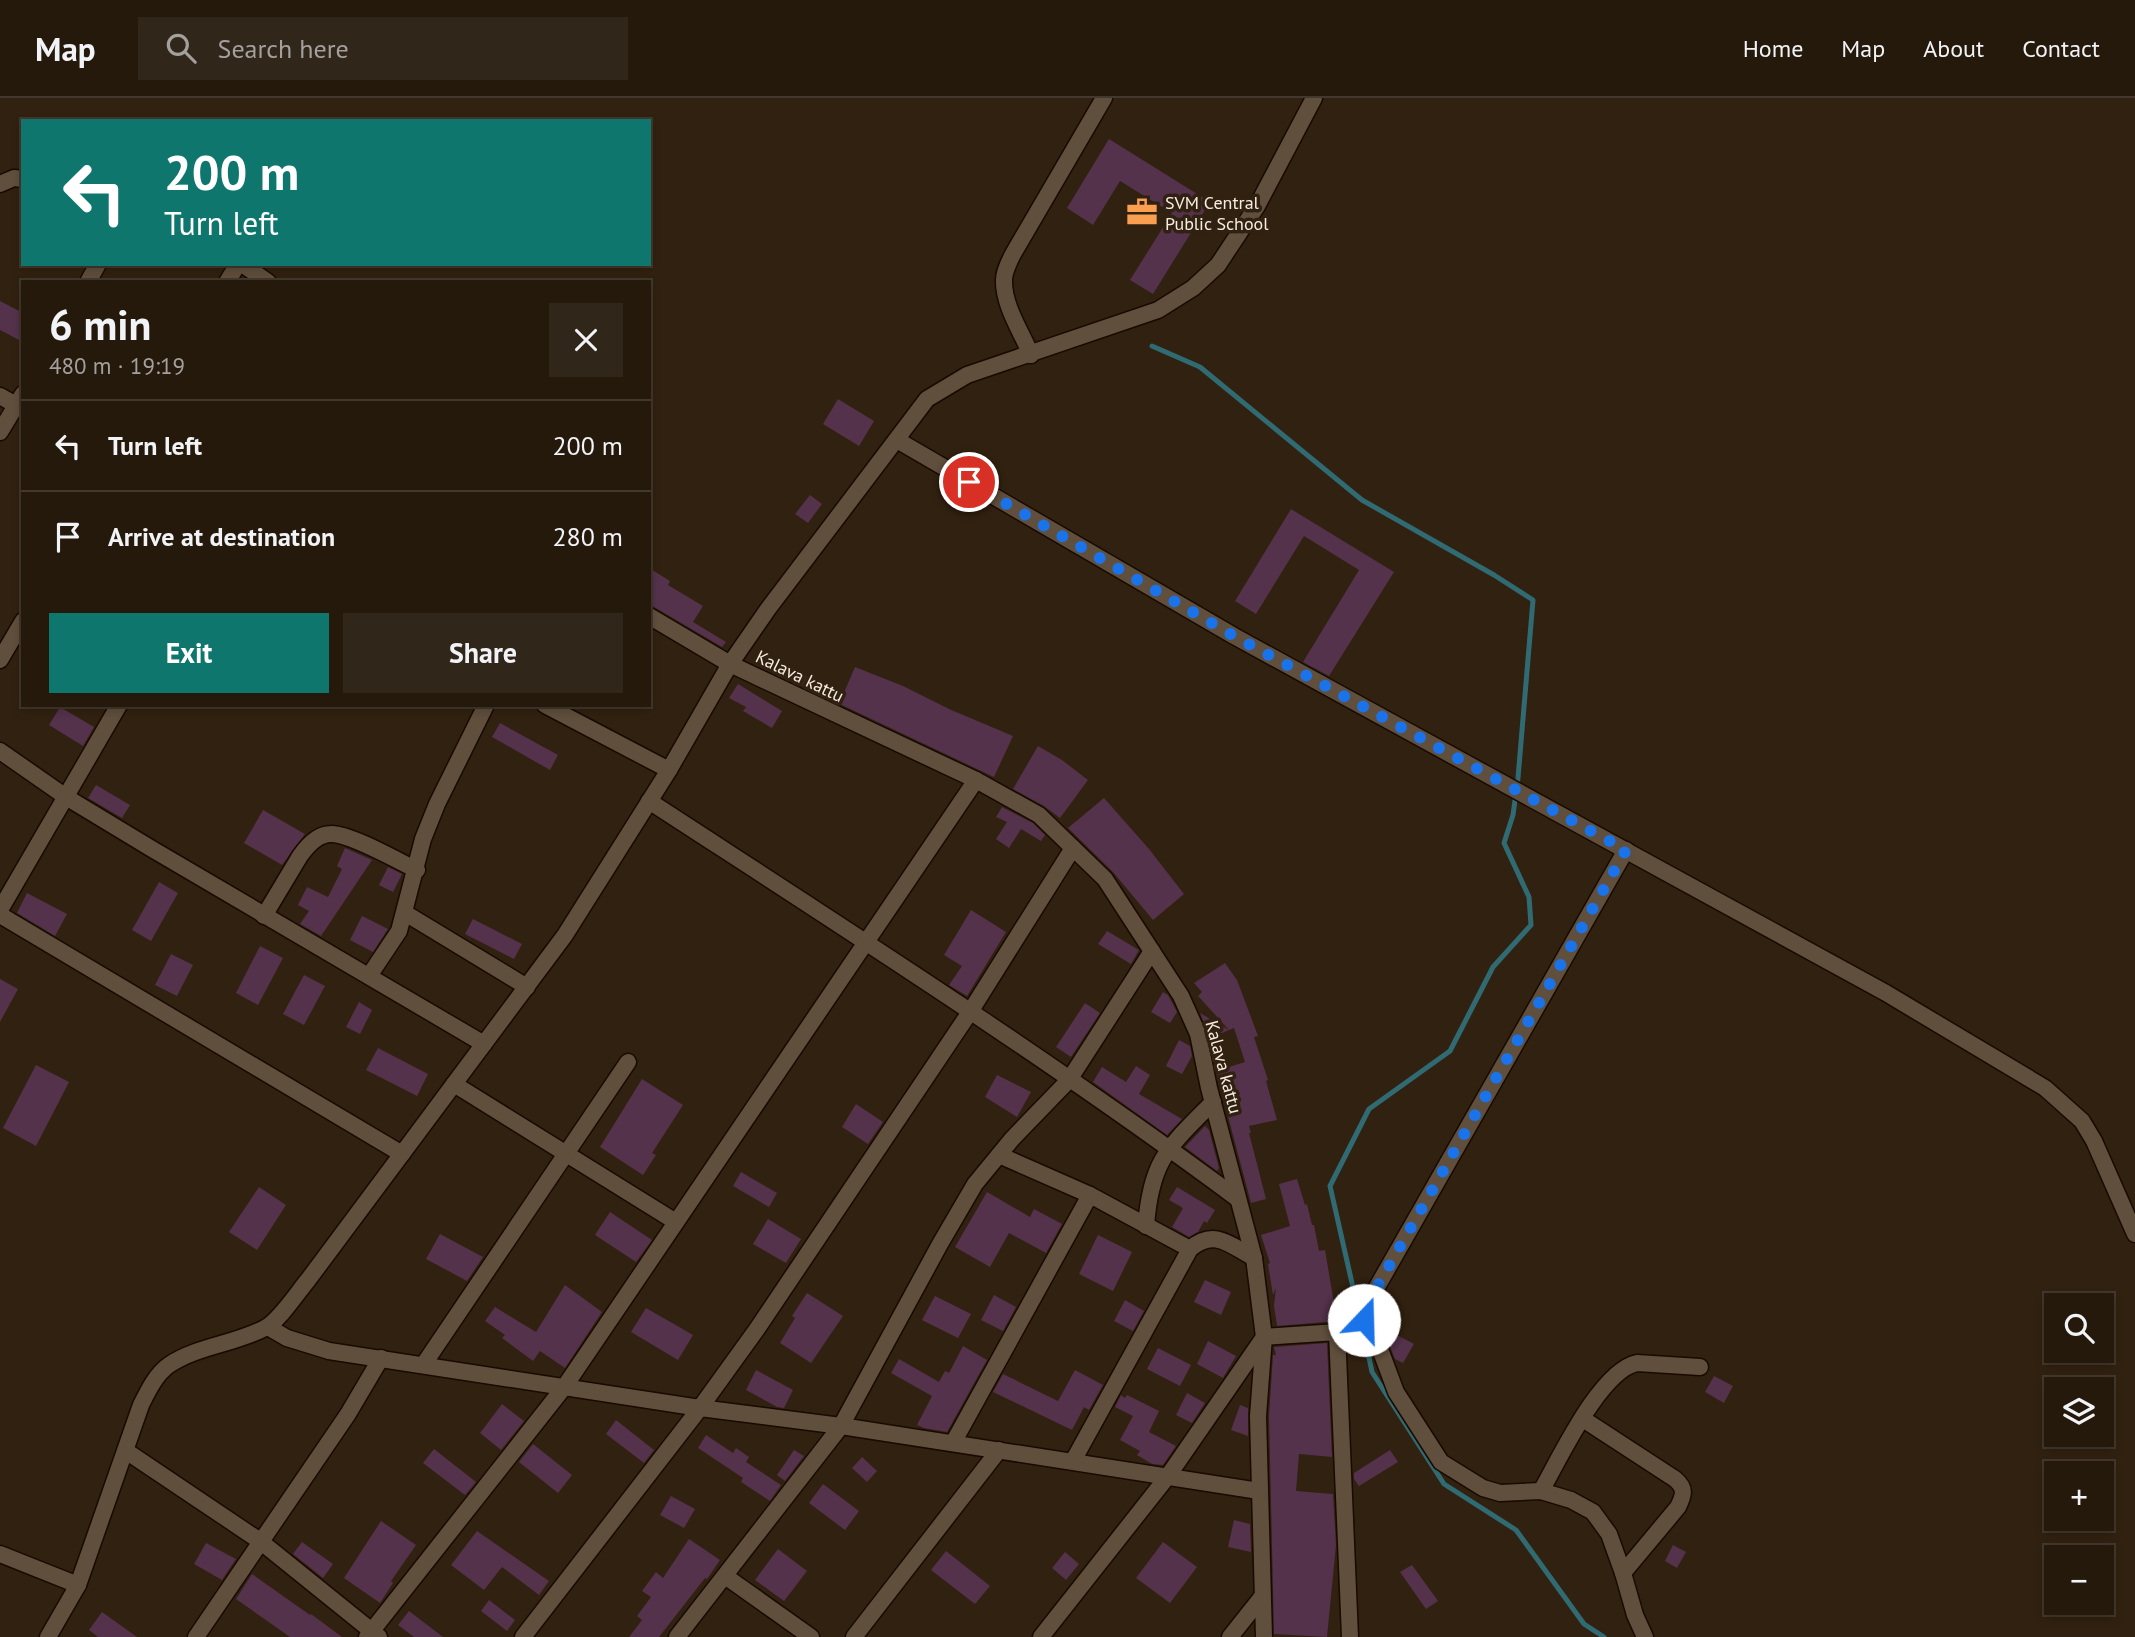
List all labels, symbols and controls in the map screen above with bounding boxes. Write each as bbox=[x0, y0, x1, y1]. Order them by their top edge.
search box bbox=[138, 17, 628, 80]
text: Map bbox=[35, 27, 96, 70]
icon: search bbox=[162, 29, 200, 67]
text: Search here bbox=[218, 32, 349, 65]
text: Home bbox=[1743, 33, 1803, 64]
text: Map bbox=[1841, 33, 1885, 64]
text: About bbox=[1923, 33, 1984, 64]
text: Contact bbox=[2022, 33, 2100, 64]
text: 200 m bbox=[164, 140, 299, 204]
icon: left bbox=[49, 147, 140, 238]
place label: SVM Central Public School bbox=[1165, 191, 1269, 235]
office icon: SVM Central Public School bbox=[1125, 195, 1159, 229]
text: Turn left bbox=[164, 202, 279, 244]
text: 6 min bbox=[49, 297, 151, 352]
button: close bbox=[549, 303, 623, 377]
text: 480 m · 19:19 bbox=[49, 351, 185, 380]
icon: left bbox=[49, 427, 87, 465]
text: Turn left bbox=[108, 429, 202, 462]
text: 200 m bbox=[552, 429, 623, 462]
pin bbox=[939, 452, 999, 512]
icon: arrive bbox=[950, 463, 988, 501]
icon: arrive bbox=[49, 518, 87, 556]
text: Arrive at destination bbox=[108, 520, 335, 553]
text: 280 m bbox=[552, 520, 623, 553]
button: Exit bbox=[49, 613, 329, 693]
button: Share bbox=[343, 613, 623, 693]
street label: Kalava kattu bbox=[752, 645, 848, 707]
street label: Kalava kattu bbox=[1201, 1018, 1247, 1116]
position arrow bbox=[1327, 1283, 1401, 1357]
map controls bbox=[2044, 1293, 2114, 1615]
button: search bbox=[2044, 1293, 2114, 1363]
button: layers bbox=[2044, 1377, 2114, 1447]
button: + bbox=[2044, 1461, 2114, 1531]
button: − bbox=[2044, 1545, 2114, 1615]

